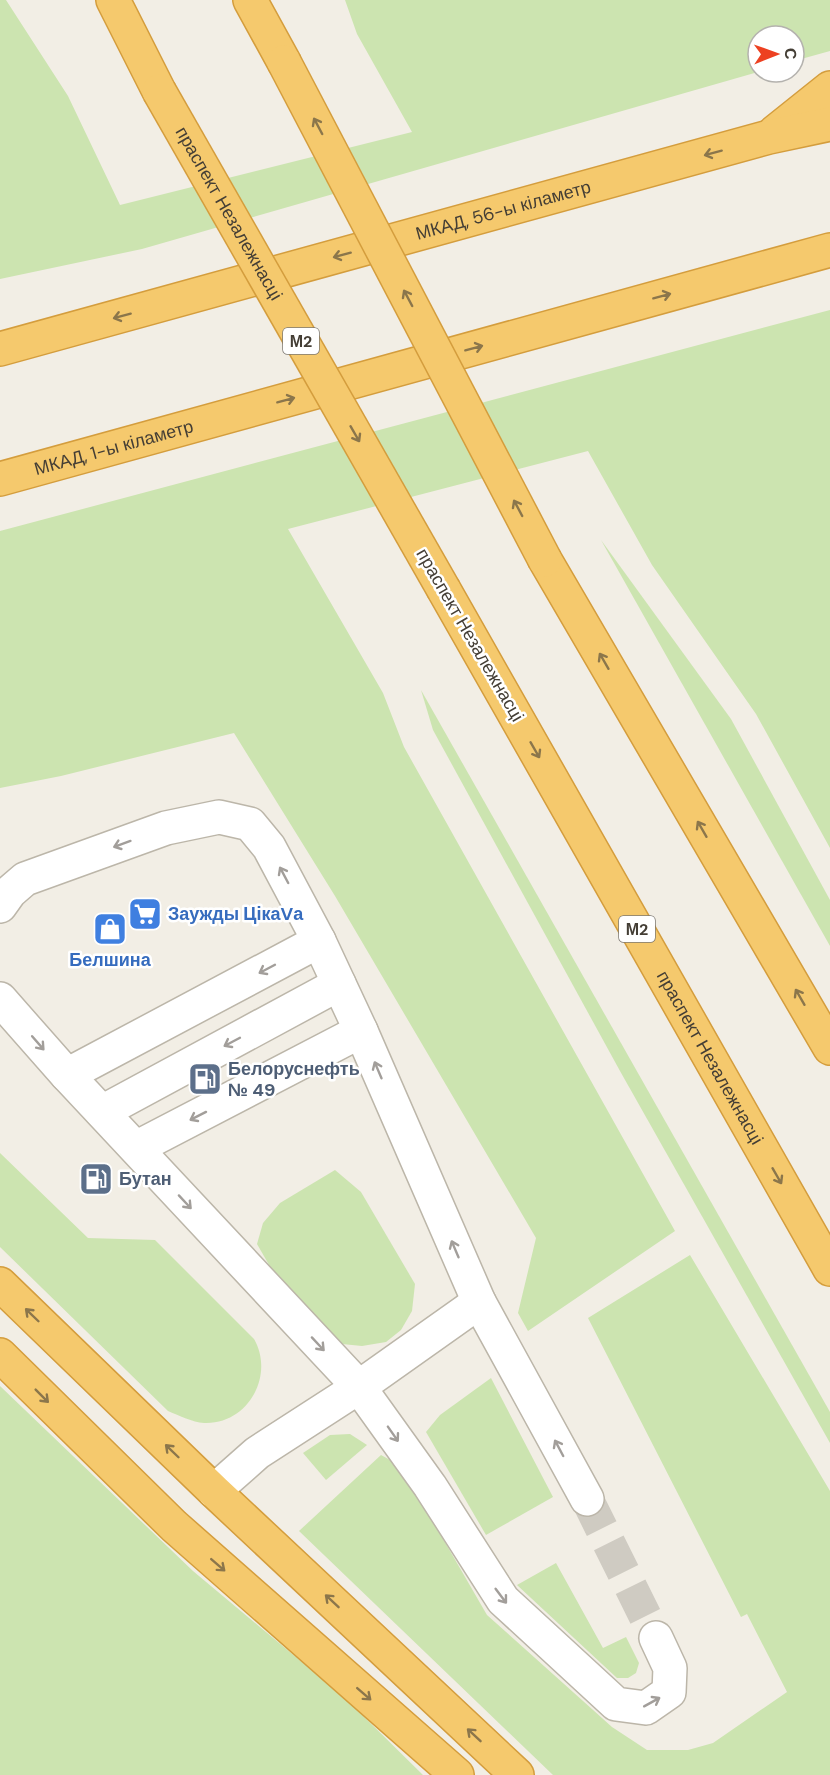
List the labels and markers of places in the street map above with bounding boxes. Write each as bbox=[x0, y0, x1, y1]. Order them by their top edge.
supermarket icon: Заужды ЦікаVа bbox=[127, 896, 163, 932]
place label: Заужды ЦікаVа bbox=[168, 902, 304, 926]
shop icon: Белшина bbox=[92, 911, 128, 947]
place label: Белшина bbox=[69, 948, 152, 972]
place label: Белоруснефть № 49 bbox=[228, 1057, 360, 1102]
fuel station icon: Белоруснефть № 49 bbox=[187, 1061, 223, 1097]
fuel station icon: Бутан bbox=[78, 1161, 114, 1197]
place label: Бутан bbox=[119, 1167, 172, 1191]

